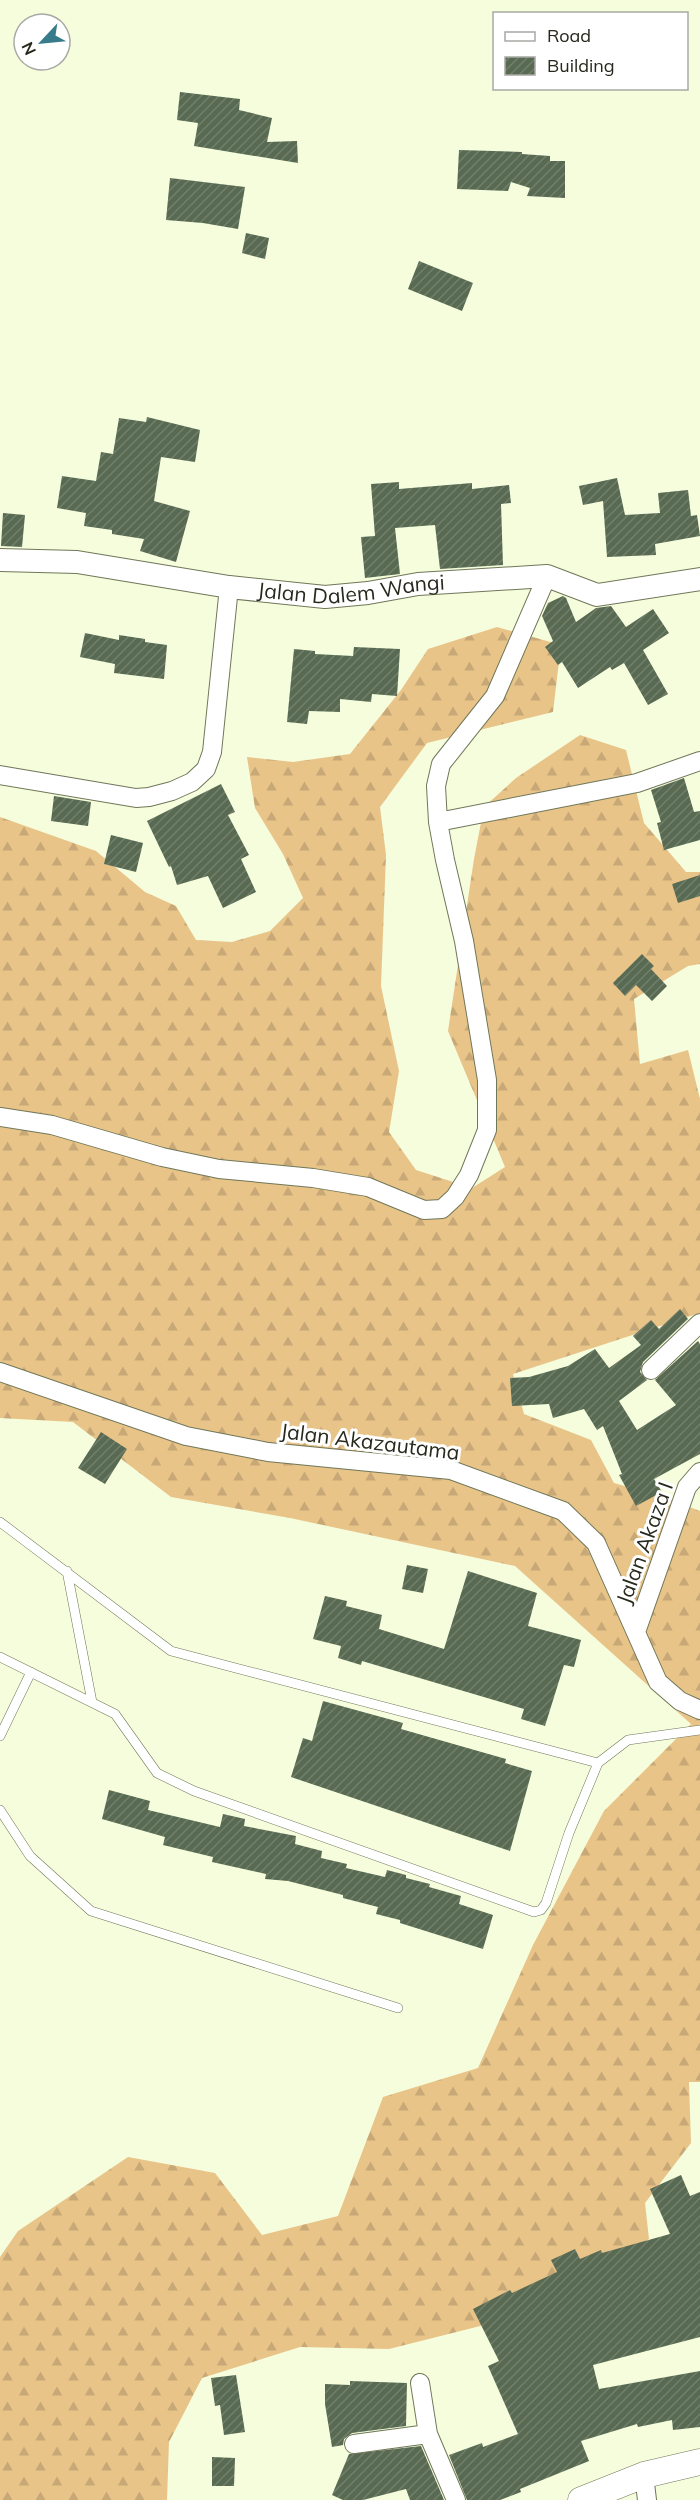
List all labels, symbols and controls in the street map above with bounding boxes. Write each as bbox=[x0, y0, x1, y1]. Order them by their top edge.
north arrow bbox=[12, 12, 72, 72]
legend bbox=[493, 12, 688, 90]
text: Road bbox=[547, 24, 591, 47]
text: N bbox=[17, 39, 40, 58]
text: Building bbox=[547, 54, 615, 77]
street label: Jalan Dalem Wangi bbox=[256, 568, 445, 609]
street label: Jalan Akazautama bbox=[279, 1417, 461, 1465]
street label: Jalan Akaza I bbox=[610, 1478, 678, 1607]

